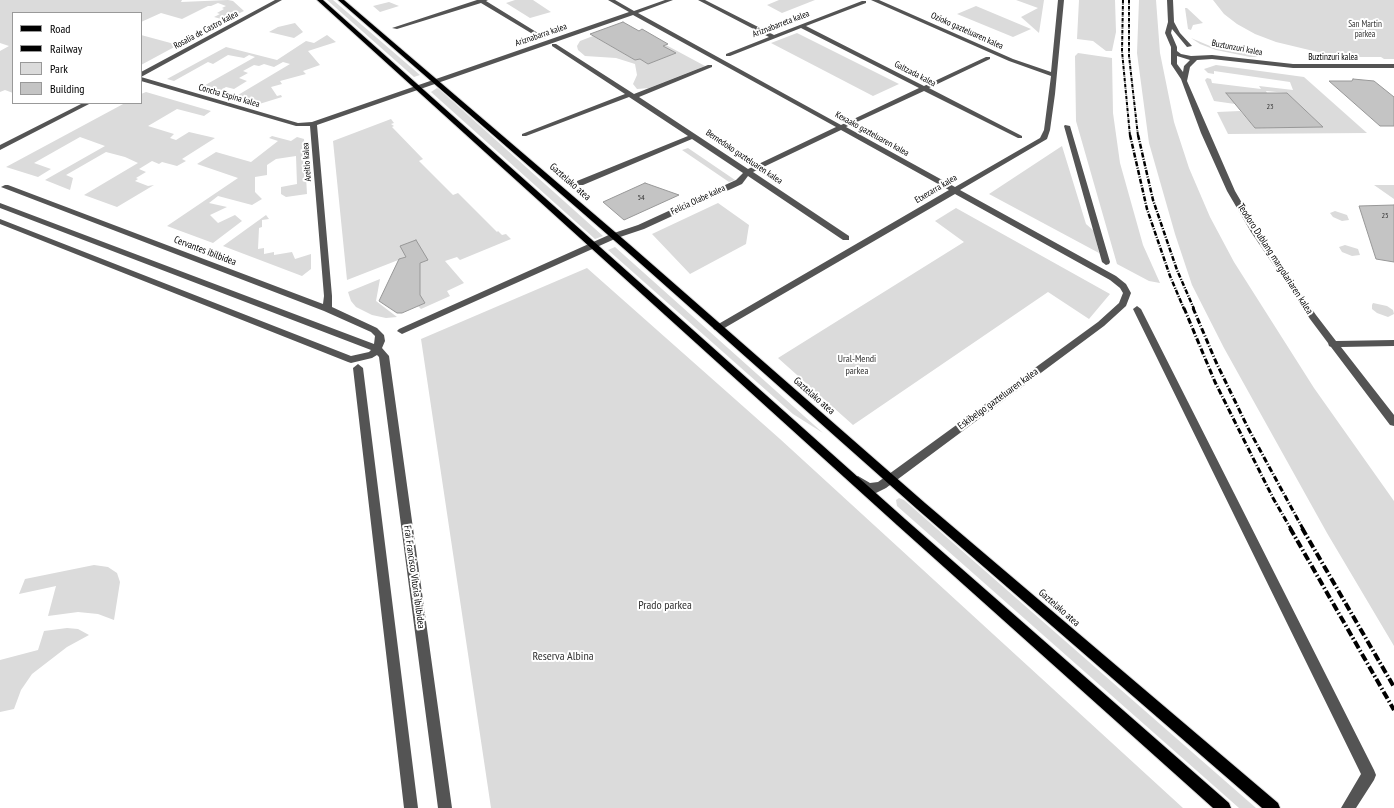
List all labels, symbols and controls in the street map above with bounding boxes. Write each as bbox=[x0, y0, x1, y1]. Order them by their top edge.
street label: Rosalia de Castro kalea bbox=[172, 8, 240, 52]
street label: Ariznabarreta kalea bbox=[751, 8, 811, 40]
street label: Ozioko gazteluaren kalea bbox=[929, 10, 1005, 52]
legend bbox=[12, 12, 142, 104]
park label: San Martin parkea bbox=[1348, 19, 1382, 40]
text: Road bbox=[50, 21, 70, 36]
street label: Ariznabarra kalea bbox=[514, 21, 568, 49]
street label: Buztunzuri kalea bbox=[1211, 38, 1263, 58]
text: Railway bbox=[50, 41, 82, 56]
street label: Buztinzuri kalea bbox=[1308, 52, 1358, 62]
street label: Galtzada kalea bbox=[892, 59, 938, 89]
text: Park bbox=[50, 61, 68, 76]
text: Building bbox=[50, 81, 85, 96]
street label: Concha Espina kalea bbox=[197, 82, 261, 110]
house number: 23 bbox=[1266, 102, 1274, 112]
street label: Kexaako gazteluaren kalea bbox=[833, 109, 911, 159]
street label: Bernedoko gazteluaren kalea bbox=[704, 127, 784, 187]
street label: Areitio kalea bbox=[300, 142, 314, 182]
street label: Gaztelako atea bbox=[547, 161, 593, 203]
street label: Etxezarra kalea bbox=[913, 172, 959, 206]
street label: Felicia Olabe kalea bbox=[669, 183, 727, 217]
house number: 54 bbox=[637, 193, 645, 203]
street label: Teodoro Dublang margolariaren kalea bbox=[1235, 201, 1315, 317]
house number: 25 bbox=[1381, 211, 1389, 221]
street label: Cervantes ibilbidea bbox=[172, 234, 238, 268]
park label: Ural-Mendi parkea bbox=[838, 353, 876, 376]
street label: Eskibelgo gazteluaren kalea bbox=[955, 366, 1041, 432]
street label: Gaztelako atea bbox=[791, 375, 837, 417]
street label: Frai Francisco Vitoria ibilbidea bbox=[401, 525, 427, 629]
street label: Gaztelako atea bbox=[1036, 587, 1082, 629]
park label: Prado parkea bbox=[638, 599, 692, 613]
park label: Reserva Albina bbox=[533, 650, 593, 664]

